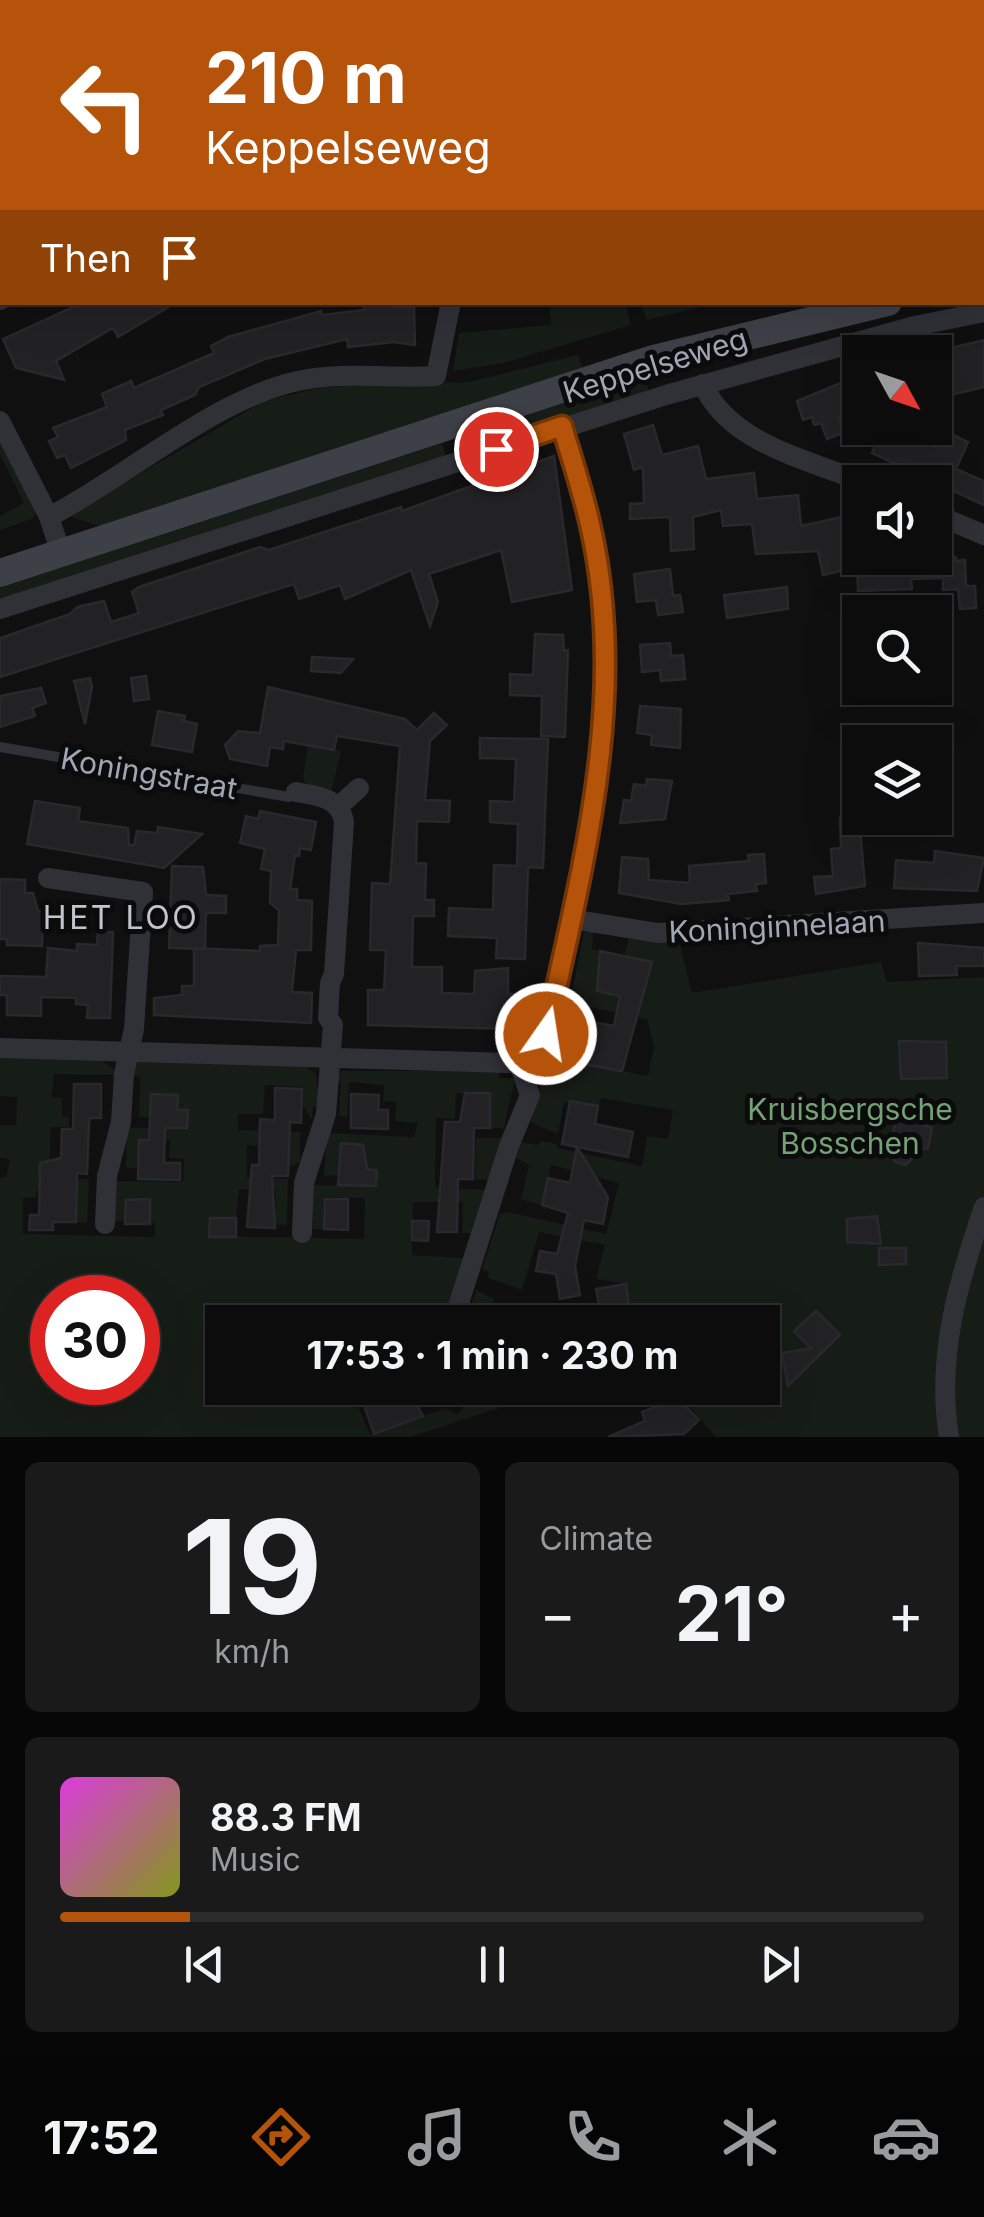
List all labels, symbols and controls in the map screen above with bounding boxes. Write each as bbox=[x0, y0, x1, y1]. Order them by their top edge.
text: 210 m bbox=[205, 35, 407, 120]
icon: left bbox=[40, 40, 170, 170]
text: Keppelseweg bbox=[205, 120, 491, 175]
icon: arrive bbox=[152, 230, 207, 285]
text: Then bbox=[40, 235, 132, 281]
street label: Keppelseweg bbox=[559, 320, 751, 410]
north arrow bbox=[842, 335, 952, 445]
map controls bbox=[842, 335, 952, 835]
pin bbox=[454, 407, 539, 492]
icon: arrive bbox=[469, 422, 524, 477]
button: sound bbox=[842, 465, 952, 575]
button: search bbox=[842, 595, 952, 705]
button: layers bbox=[842, 725, 952, 835]
street label: Koningstraat bbox=[58, 740, 240, 806]
district label: HET LOO bbox=[43, 898, 199, 937]
street label: Koninginnelaan bbox=[668, 902, 886, 950]
position arrow bbox=[494, 982, 598, 1086]
park label: Kruisbergsche Bosschen bbox=[747, 1091, 953, 1161]
speed limit sign: 30 bbox=[30, 1275, 160, 1405]
text: 17:53 · 1 min · 230 m bbox=[307, 1332, 678, 1378]
text: 19 bbox=[182, 1488, 322, 1645]
text: Climate bbox=[540, 1519, 653, 1558]
text: 21° bbox=[675, 1568, 789, 1659]
text: − bbox=[540, 1581, 576, 1647]
text: + bbox=[888, 1581, 924, 1647]
text: km/h bbox=[214, 1632, 290, 1671]
text: 88.3 FM bbox=[210, 1794, 362, 1840]
text: Music bbox=[210, 1840, 301, 1879]
icon: previous bbox=[177, 1937, 232, 1992]
icon: pause bbox=[465, 1937, 520, 1992]
icon: next bbox=[753, 1937, 808, 1992]
icon: directions bbox=[246, 2102, 316, 2172]
icon: music bbox=[402, 2102, 472, 2172]
icon: phone bbox=[558, 2102, 628, 2172]
icon: climate bbox=[715, 2102, 785, 2172]
icon: car bbox=[871, 2102, 941, 2172]
text: 17:52 bbox=[43, 2110, 159, 2165]

